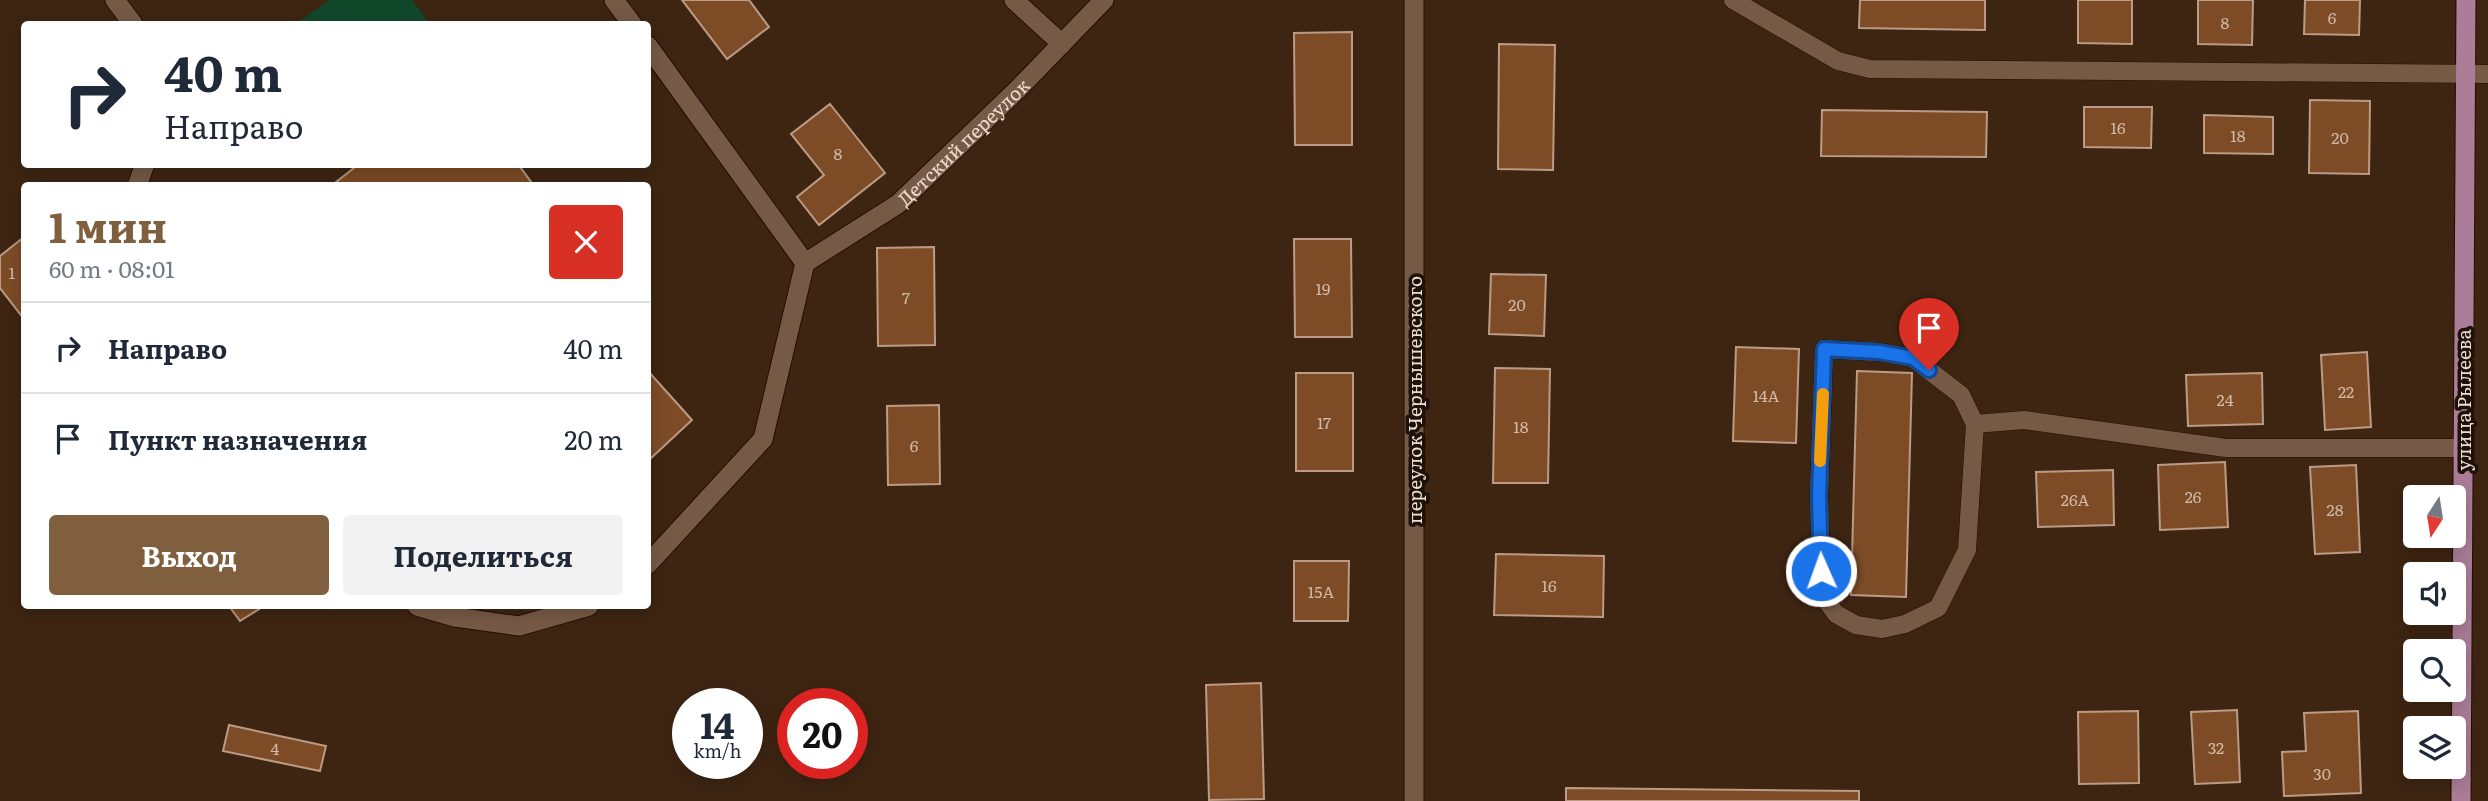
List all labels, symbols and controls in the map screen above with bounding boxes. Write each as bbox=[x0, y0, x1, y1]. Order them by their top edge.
house number: 6 bbox=[2328, 5, 2337, 29]
house number: 8 bbox=[2221, 10, 2230, 34]
text: 40 m bbox=[164, 34, 282, 107]
icon: right bbox=[49, 49, 140, 140]
street label: Детский переулок bbox=[891, 71, 1036, 212]
text: Направо bbox=[164, 101, 304, 149]
house number: 16 bbox=[2110, 115, 2126, 139]
house number: 18 bbox=[2230, 123, 2246, 147]
house number: 20 bbox=[2331, 125, 2349, 149]
house number: 8 bbox=[834, 141, 843, 165]
text: 1 мин bbox=[49, 194, 167, 256]
button: close bbox=[549, 205, 623, 279]
text: 60 m · 08:01 bbox=[49, 251, 175, 285]
house number: 1 bbox=[9, 260, 16, 284]
house number: 19 bbox=[1316, 276, 1330, 300]
street label: переулок Чернышевского bbox=[1400, 276, 1428, 524]
house number: 7 bbox=[902, 285, 910, 309]
house number: 20 bbox=[1508, 292, 1526, 316]
pin bbox=[1899, 298, 1959, 370]
icon: arrive bbox=[1910, 309, 1948, 347]
text: Направо bbox=[108, 328, 227, 367]
text: 40 m bbox=[563, 328, 623, 367]
icon: right bbox=[49, 329, 87, 367]
street label: улица Рылеева bbox=[2449, 329, 2477, 471]
house number: 22 bbox=[2338, 379, 2354, 403]
house number: 14А bbox=[1753, 383, 1779, 407]
house number: 24 bbox=[2217, 387, 2234, 411]
house number: 17 bbox=[1317, 410, 1331, 434]
house number: 18 bbox=[1513, 414, 1529, 438]
text: Пункт назначения bbox=[108, 419, 367, 458]
text: 20 m bbox=[564, 419, 623, 458]
icon: arrive bbox=[49, 420, 87, 458]
house number: 6 bbox=[910, 433, 919, 457]
house number: 26 bbox=[2185, 484, 2202, 508]
north arrow bbox=[2403, 485, 2466, 548]
map controls bbox=[2403, 485, 2466, 779]
house number: 26А bbox=[2061, 487, 2089, 511]
house number: 28 bbox=[2327, 497, 2344, 521]
button: Выход bbox=[49, 515, 329, 595]
button: Поделиться bbox=[343, 515, 623, 595]
position arrow bbox=[1784, 534, 1858, 608]
button: sound bbox=[2403, 562, 2466, 625]
house number: 16 bbox=[1541, 573, 1557, 597]
house number: 15А bbox=[1308, 579, 1334, 603]
button: search bbox=[2403, 639, 2466, 702]
speed limit sign: 20 bbox=[777, 688, 868, 779]
text: 14 bbox=[700, 698, 735, 750]
button: layers bbox=[2403, 716, 2466, 779]
house number: 32 bbox=[2208, 735, 2224, 759]
house number: 4 bbox=[271, 736, 280, 760]
text: km/h bbox=[694, 737, 741, 764]
house number: 30 bbox=[2313, 761, 2331, 785]

